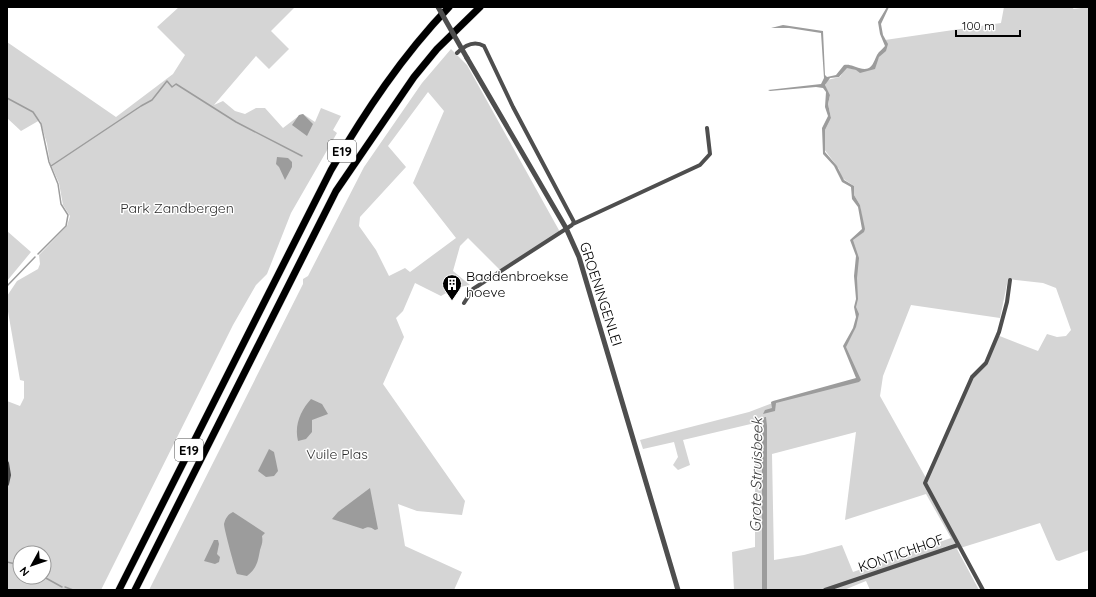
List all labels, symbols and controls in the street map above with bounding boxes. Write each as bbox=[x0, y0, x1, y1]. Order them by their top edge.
scale bar bbox=[956, 12, 1020, 38]
text: 100 m bbox=[962, 18, 995, 33]
road number: E19 bbox=[328, 140, 356, 162]
park label: Park Zandbergen bbox=[120, 199, 234, 217]
street label: GROENINGENLEI bbox=[576, 240, 626, 348]
place label: Baddenbroekse hoeve bbox=[466, 267, 568, 301]
building icon: Baddenbroekse hoeve bbox=[441, 273, 463, 301]
water label: Grote Struisbeek bbox=[746, 416, 767, 532]
road number: E19 bbox=[175, 439, 203, 461]
park label: Vuile Plas bbox=[306, 445, 368, 463]
street label: KONTICHHOF bbox=[856, 530, 946, 576]
north arrow bbox=[12, 545, 52, 585]
text: N bbox=[16, 564, 32, 579]

